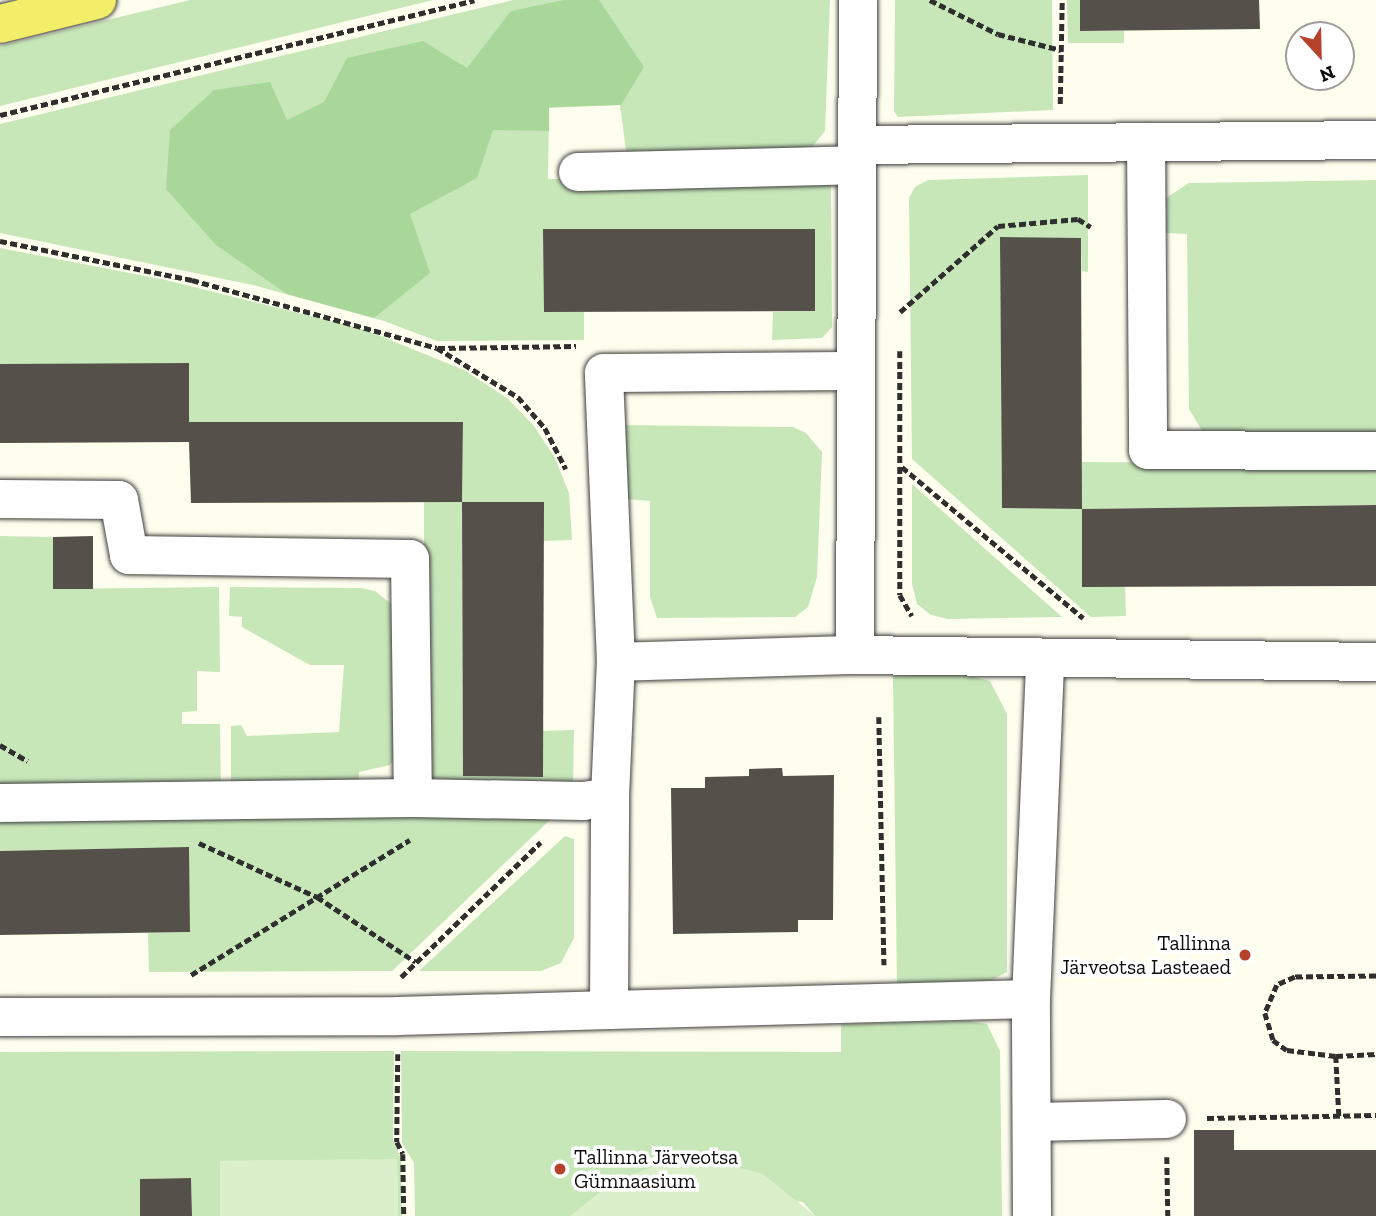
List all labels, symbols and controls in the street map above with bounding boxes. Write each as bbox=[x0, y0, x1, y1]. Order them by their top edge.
north arrow bbox=[1285, 21, 1355, 91]
text: N bbox=[1316, 61, 1338, 87]
place label: Tallinna Järveotsa Lasteaed bbox=[1060, 930, 1231, 980]
marker: Tallinna Järveotsa Lasteaed bbox=[1237, 947, 1253, 963]
place label: Tallinna Järveotsa Gümnaasium bbox=[574, 1144, 739, 1194]
marker: Tallinna Järveotsa Gümnaasium bbox=[552, 1161, 568, 1177]

